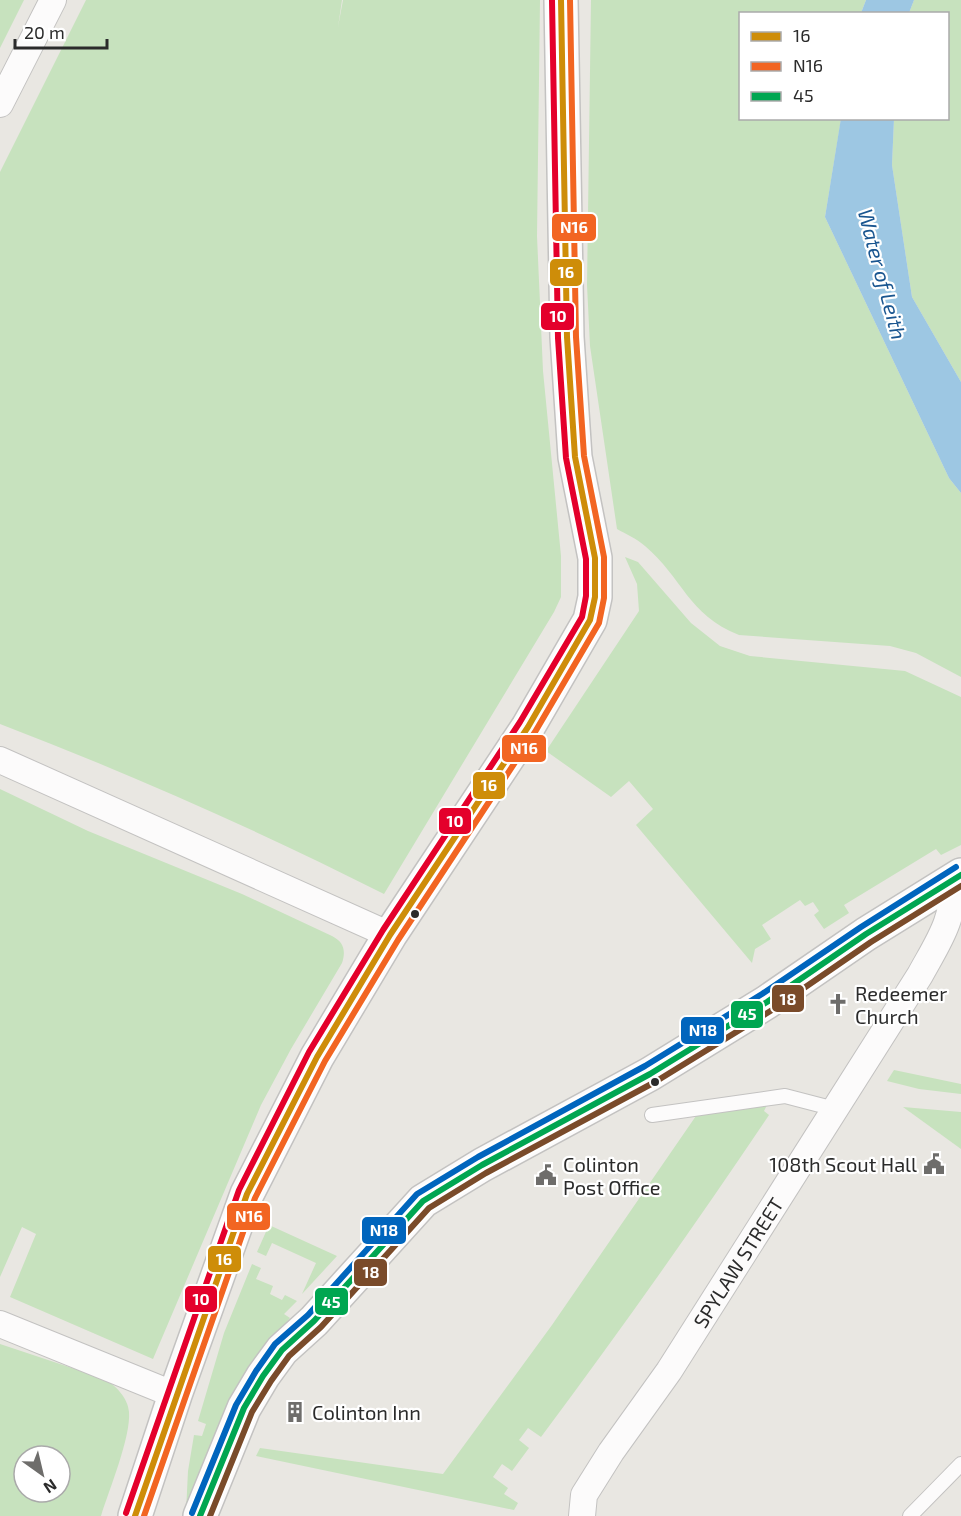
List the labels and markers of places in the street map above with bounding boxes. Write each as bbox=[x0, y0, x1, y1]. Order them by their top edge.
unlabelled marker bbox=[409, 908, 421, 920]
place label: Redeemer Church bbox=[855, 981, 947, 1028]
church icon: Redeemer Church bbox=[826, 992, 850, 1016]
unlabelled marker bbox=[649, 1076, 661, 1088]
place label: Colinton Post Office bbox=[563, 1152, 661, 1199]
place label: 108th Scout Hall bbox=[769, 1152, 917, 1176]
public building icon: 108th Scout Hall bbox=[922, 1152, 946, 1176]
public building icon: Colinton Post Office bbox=[534, 1163, 558, 1187]
building icon: Colinton Inn bbox=[283, 1400, 307, 1424]
place label: Colinton Inn bbox=[312, 1400, 421, 1424]

